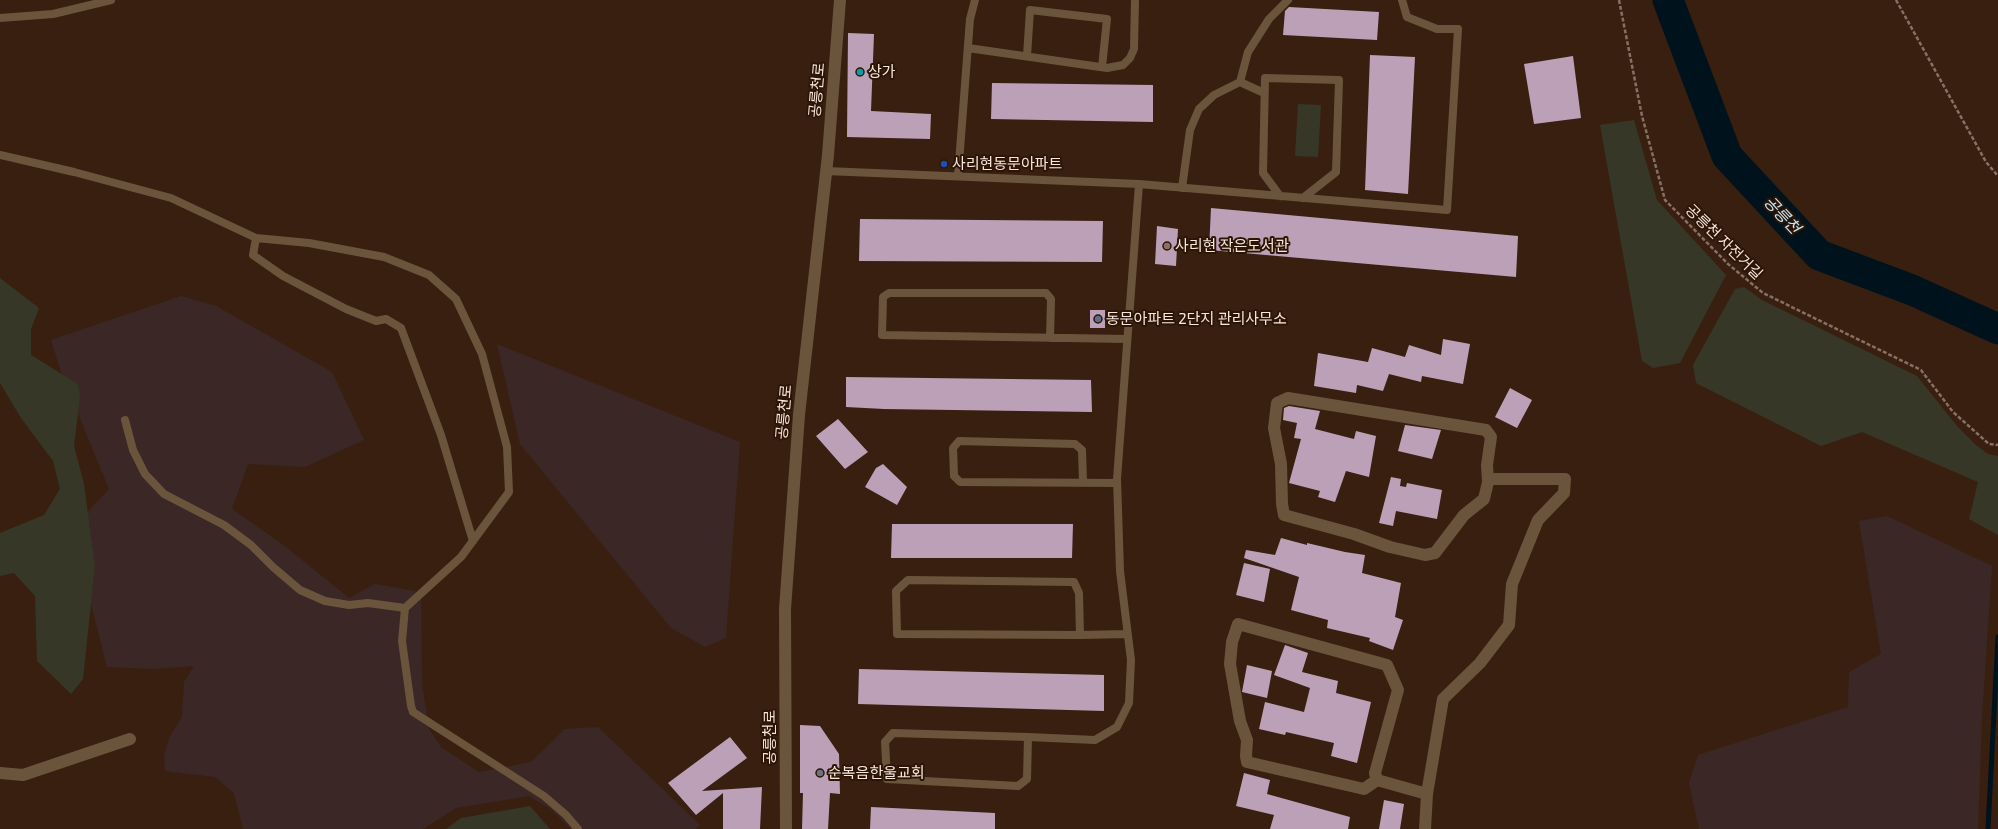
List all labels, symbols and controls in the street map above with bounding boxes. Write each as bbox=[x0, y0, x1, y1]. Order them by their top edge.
street label: 공릉천로 bbox=[806, 62, 828, 118]
place label: 상가 bbox=[868, 63, 896, 81]
marker: 상가 bbox=[855, 67, 865, 77]
place label: 사리현동문아파트 bbox=[952, 155, 1062, 173]
marker: 사리현동문아파트 bbox=[939, 159, 949, 169]
water label: 공릉천 bbox=[1760, 192, 1804, 238]
street label: 공릉천 자전거길 bbox=[1682, 201, 1766, 283]
place label: 사리현 작은도서관 bbox=[1175, 237, 1289, 255]
marker: 사리현 작은도서관 bbox=[1162, 241, 1172, 251]
place label: 동문아파트 2단지 관리사무소 bbox=[1106, 310, 1287, 328]
marker: 동문아파트 2단지 관리사무소 bbox=[1093, 314, 1103, 324]
street label: 공릉천로 bbox=[773, 384, 795, 440]
street label: 공릉천로 bbox=[761, 709, 779, 765]
place label: 순복음한울교회 bbox=[828, 764, 925, 782]
marker: 순복음한울교회 bbox=[815, 768, 825, 778]

